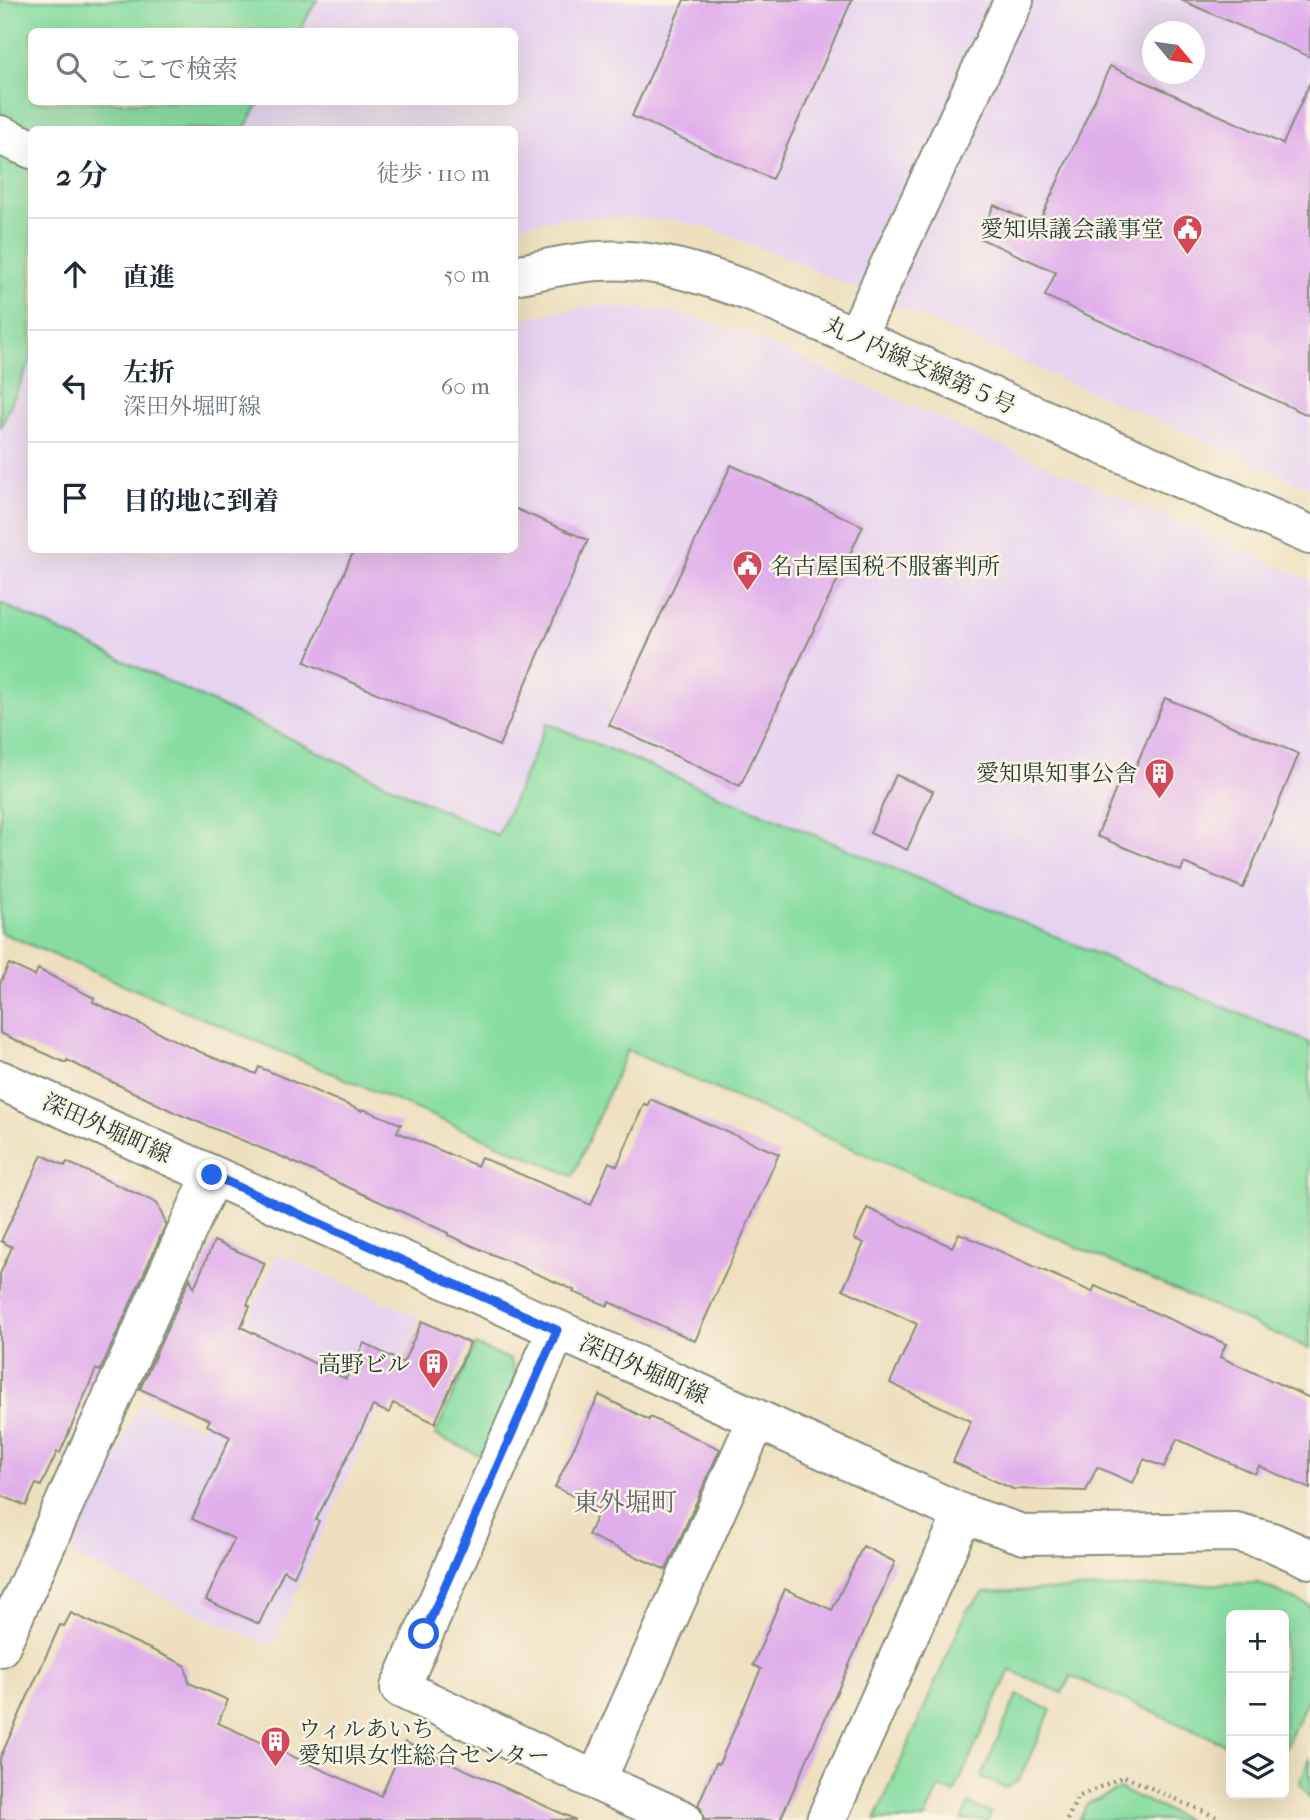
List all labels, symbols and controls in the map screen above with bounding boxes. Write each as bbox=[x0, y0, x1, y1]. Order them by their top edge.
north arrow bbox=[1142, 21, 1205, 84]
search box bbox=[28, 28, 518, 105]
icon: search bbox=[52, 48, 90, 86]
text: ここで検索 bbox=[108, 54, 238, 85]
text: 2 分 bbox=[56, 158, 108, 193]
text: 徒歩 · 110 m bbox=[376, 160, 490, 187]
public building icon: 愛知県議会議事堂 bbox=[1170, 212, 1204, 256]
place label: 愛知県議会議事堂 bbox=[980, 216, 1164, 243]
icon: ahead bbox=[56, 255, 94, 293]
text: 50 m bbox=[443, 261, 490, 288]
text: 直進 bbox=[123, 262, 175, 293]
street label: 丸ノ内線支線第５号 bbox=[820, 311, 1020, 420]
text: 左折 bbox=[123, 357, 175, 388]
icon: left bbox=[56, 367, 94, 405]
text: 60 m bbox=[441, 373, 490, 400]
text: 深田外堀町線 bbox=[123, 393, 261, 420]
icon: arrive bbox=[56, 479, 94, 517]
text: 目的地に到着 bbox=[123, 486, 279, 517]
public building icon: 名古屋国税不服審判所 bbox=[730, 549, 764, 593]
place label: 名古屋国税不服審判所 bbox=[770, 553, 1000, 580]
building icon: 愛知県知事公舎 bbox=[1143, 756, 1177, 800]
place label: 愛知県知事公舎 bbox=[976, 760, 1137, 787]
street label: 深田外堀町線 bbox=[38, 1088, 175, 1169]
route end bbox=[196, 1159, 227, 1190]
street label: 深田外堀町線 bbox=[575, 1329, 712, 1410]
building icon: 高野ビル bbox=[416, 1347, 450, 1391]
place label: 高野ビル bbox=[318, 1351, 410, 1378]
district label: 東外堀町 bbox=[573, 1487, 677, 1518]
map controls bbox=[1226, 1610, 1289, 1799]
button: + bbox=[1226, 1610, 1289, 1673]
route start bbox=[408, 1618, 439, 1649]
button: − bbox=[1226, 1673, 1289, 1736]
place label: ウィルあいち 愛知県女性総合センター bbox=[298, 1716, 550, 1769]
building icon: ウィルあいち 愛知県女性総合センター bbox=[258, 1725, 292, 1769]
button: layers bbox=[1226, 1736, 1289, 1799]

